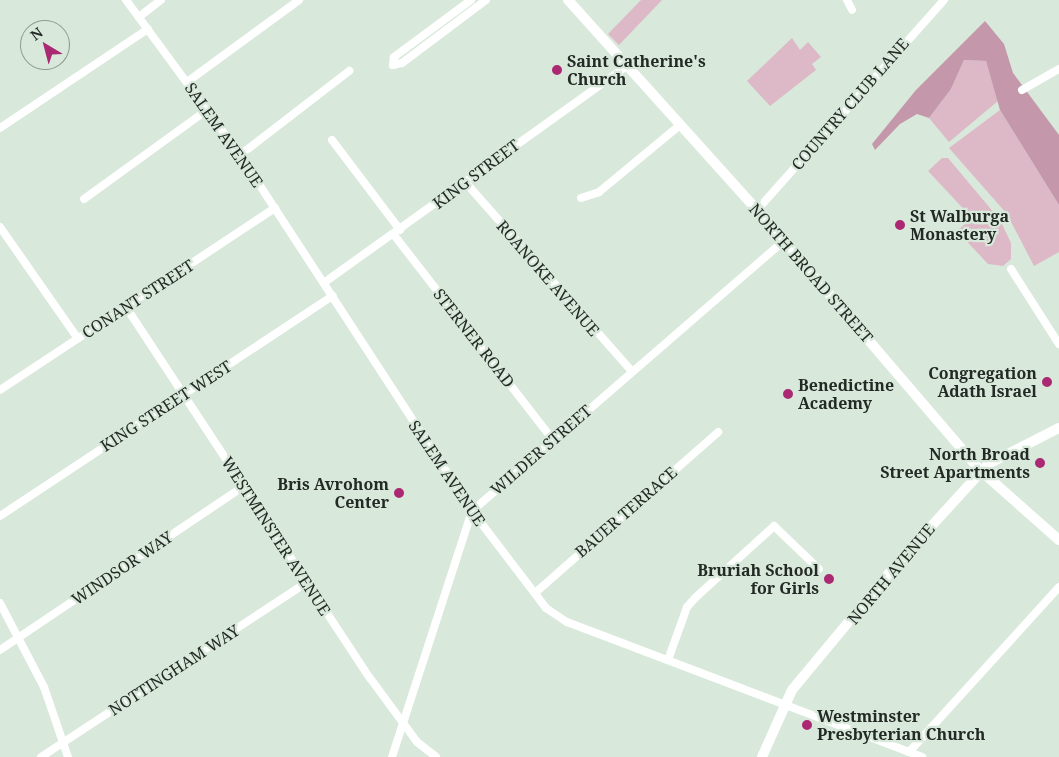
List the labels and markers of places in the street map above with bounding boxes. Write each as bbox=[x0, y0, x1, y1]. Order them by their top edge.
place label: Saint Catherine's Church bbox=[567, 51, 706, 89]
marker: Saint Catherine's Church bbox=[551, 64, 563, 76]
place label: St Walburga Monastery bbox=[910, 206, 1009, 244]
marker: St Walburga Monastery bbox=[894, 219, 906, 231]
place label: Congregation Adath Israel bbox=[928, 363, 1037, 401]
place label: Benedictine Academy bbox=[798, 375, 894, 413]
marker: Congregation Adath Israel bbox=[1041, 376, 1053, 388]
marker: Benedictine Academy bbox=[782, 388, 794, 400]
place label: North Broad Street Apartments bbox=[880, 444, 1030, 482]
marker: North Broad Street Apartments bbox=[1034, 457, 1046, 469]
place label: Bris Avrohom Center bbox=[277, 474, 389, 512]
marker: Bris Avrohom Center bbox=[393, 487, 405, 499]
place label: Bruriah School for Girls bbox=[697, 560, 819, 598]
marker: Bruriah School for Girls bbox=[823, 573, 835, 585]
place label: Westminster Presbyterian Church bbox=[817, 706, 985, 744]
marker: Westminster Presbyterian Church bbox=[801, 719, 813, 731]

